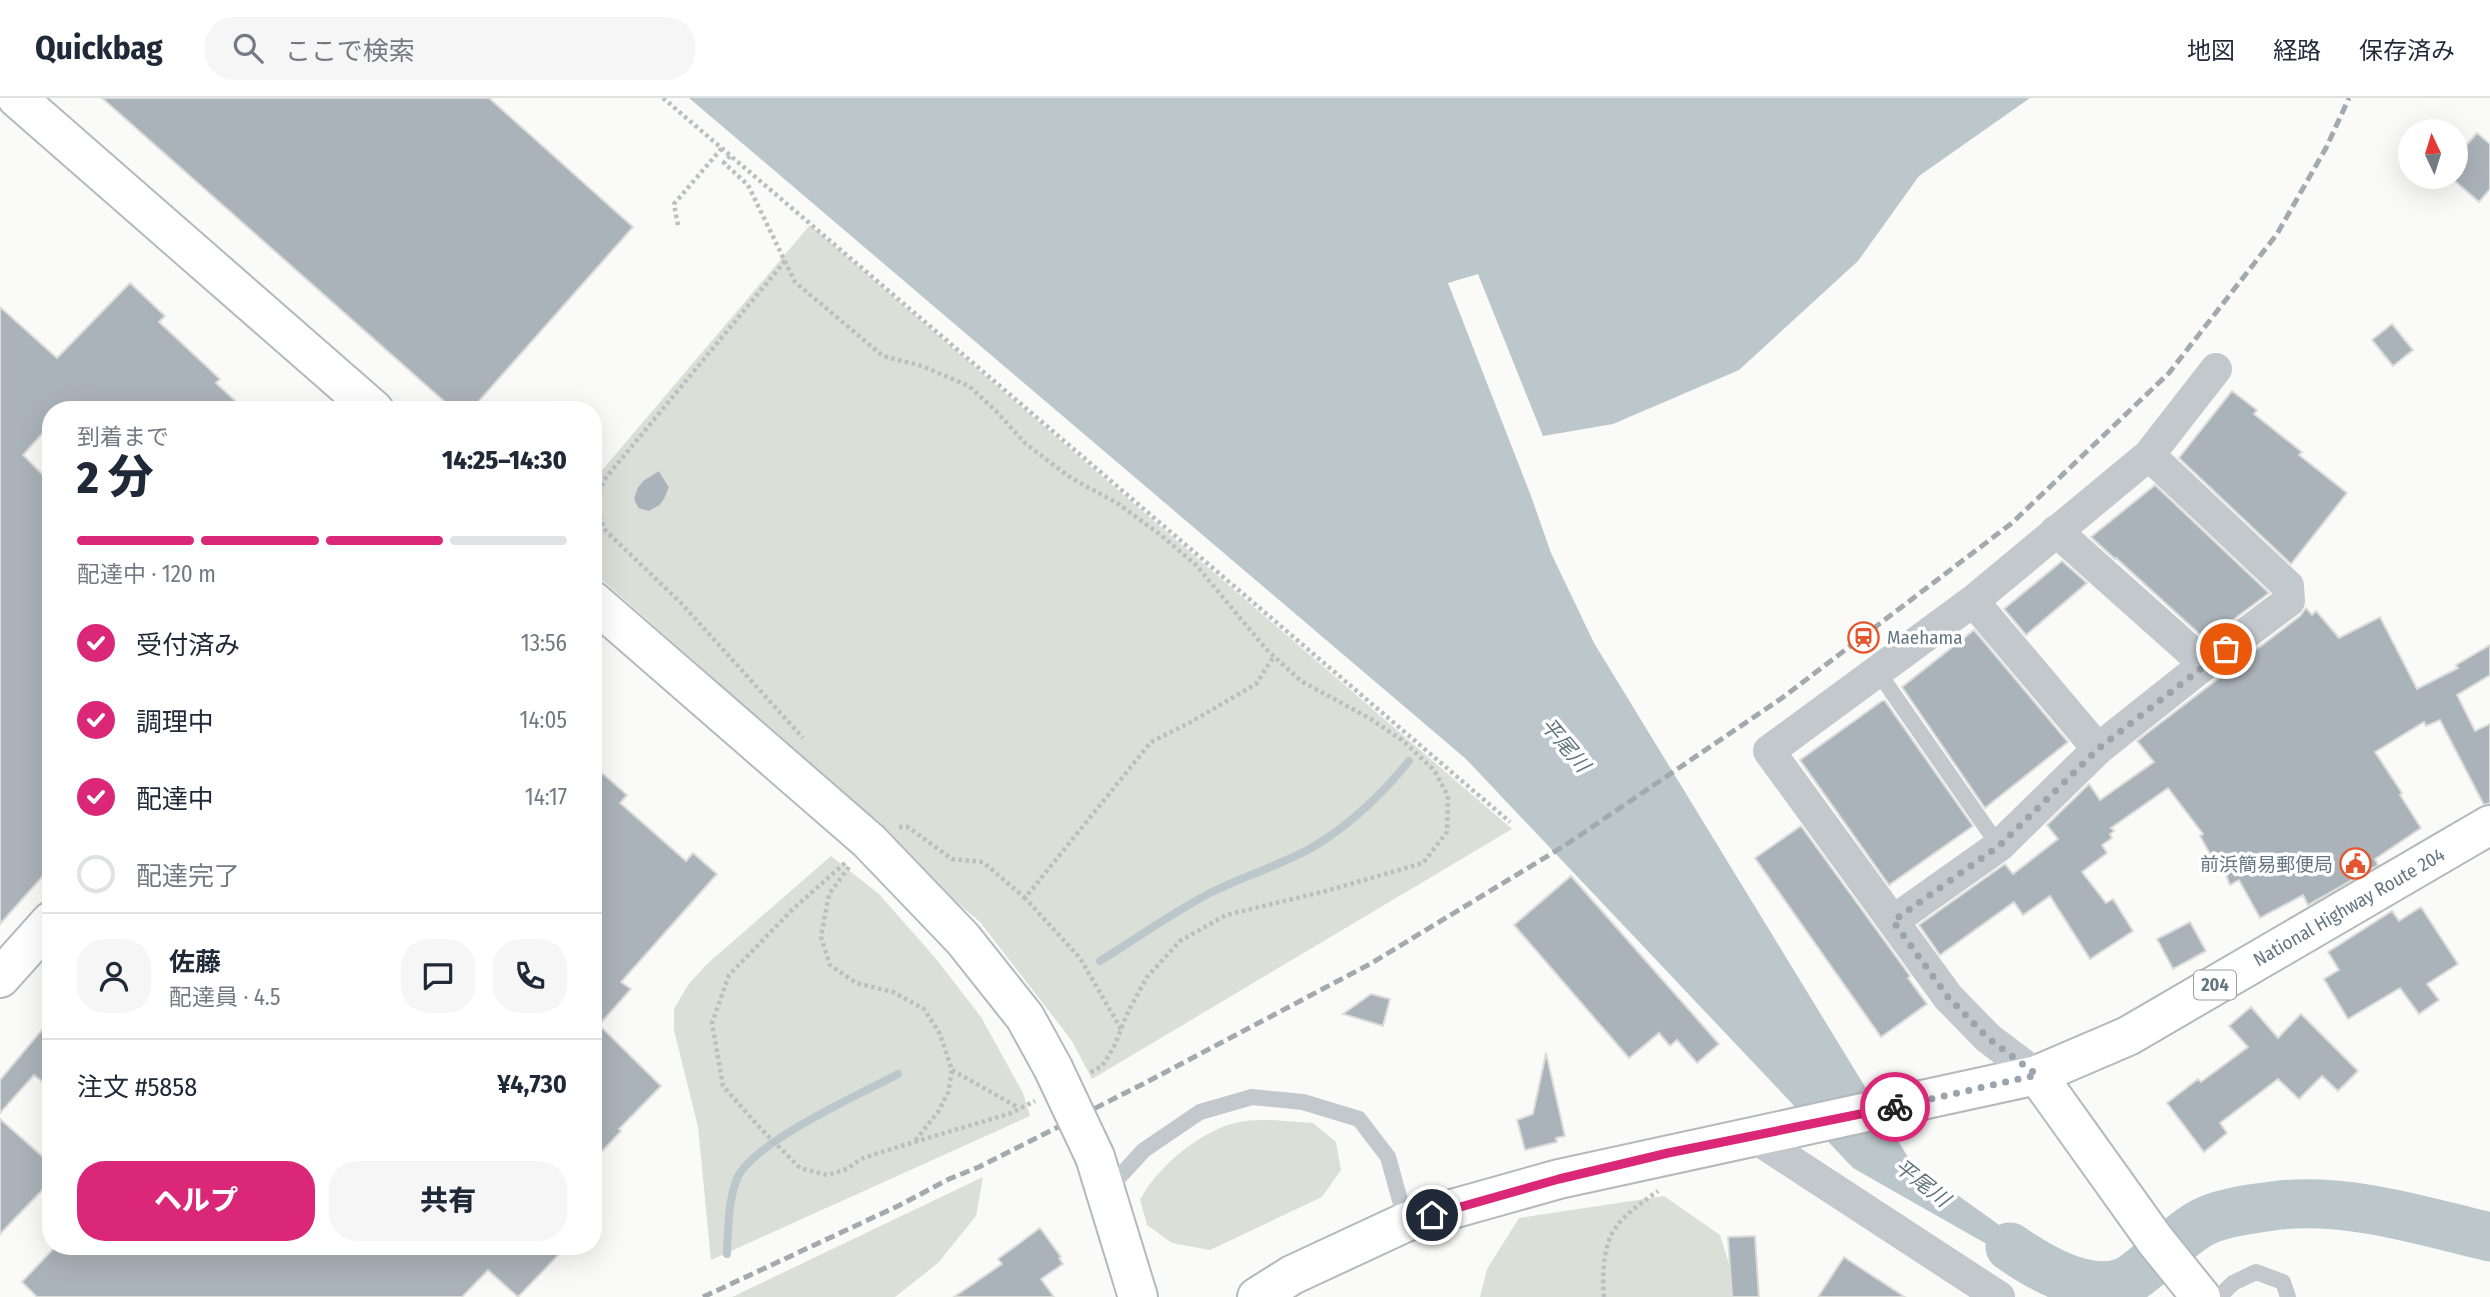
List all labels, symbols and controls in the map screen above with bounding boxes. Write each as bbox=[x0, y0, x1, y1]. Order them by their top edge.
search box bbox=[205, 17, 695, 80]
text: Quickbag bbox=[35, 28, 163, 68]
icon: search bbox=[229, 29, 267, 67]
text: ここで検索 bbox=[285, 36, 415, 67]
text: 地図 bbox=[2187, 37, 2235, 65]
text: 経路 bbox=[2273, 37, 2321, 65]
text: 保存済み bbox=[2359, 37, 2455, 65]
north arrow bbox=[2398, 119, 2468, 189]
map controls bbox=[2398, 119, 2468, 189]
text: 到着まで bbox=[77, 423, 169, 451]
text: 14:25–14:30 bbox=[442, 445, 567, 476]
text: 2 分 bbox=[77, 450, 154, 505]
text: 配達中 · 120 m bbox=[77, 560, 216, 588]
pin bbox=[2196, 619, 2256, 679]
station icon: Maehama bbox=[1847, 620, 1881, 654]
icon: check bbox=[77, 624, 115, 662]
place label: Maehama bbox=[1887, 626, 1962, 649]
text: 13:56 bbox=[521, 629, 567, 657]
text: 受付済み bbox=[136, 630, 240, 661]
icon: bag bbox=[2207, 630, 2245, 668]
icon: check bbox=[77, 701, 115, 739]
text: 14:05 bbox=[519, 706, 567, 734]
text: 調理中 bbox=[136, 707, 214, 738]
water label: 平尾川 bbox=[1535, 713, 1596, 779]
icon: check bbox=[77, 778, 115, 816]
text: 14:17 bbox=[525, 783, 567, 811]
text: 配達中 bbox=[136, 784, 214, 815]
street label: National Highway Route 204 bbox=[2249, 843, 2449, 971]
public building icon: 前浜簡易郵便局 bbox=[2339, 847, 2373, 881]
place label: 前浜簡易郵便局 bbox=[2200, 853, 2333, 876]
text: 配達完了 bbox=[136, 861, 240, 892]
button: person bbox=[77, 939, 151, 1013]
button: chat bbox=[401, 939, 475, 1013]
button: phone bbox=[493, 939, 567, 1013]
text: 佐藤 bbox=[169, 947, 221, 978]
road number: 204 bbox=[2194, 970, 2236, 1000]
text: 配達員 · 4.5 bbox=[169, 983, 280, 1011]
text: ¥4,730 bbox=[497, 1069, 567, 1100]
text: 注文 #5858 bbox=[77, 1072, 197, 1103]
courier bbox=[1860, 1072, 1930, 1142]
icon: bike bbox=[1876, 1088, 1914, 1126]
water label: 平尾川 bbox=[1889, 1153, 1956, 1214]
button: ヘルプ bbox=[77, 1161, 315, 1241]
button: 共有 bbox=[329, 1161, 567, 1241]
pin bbox=[1402, 1185, 1462, 1245]
icon: home bbox=[1413, 1196, 1451, 1234]

